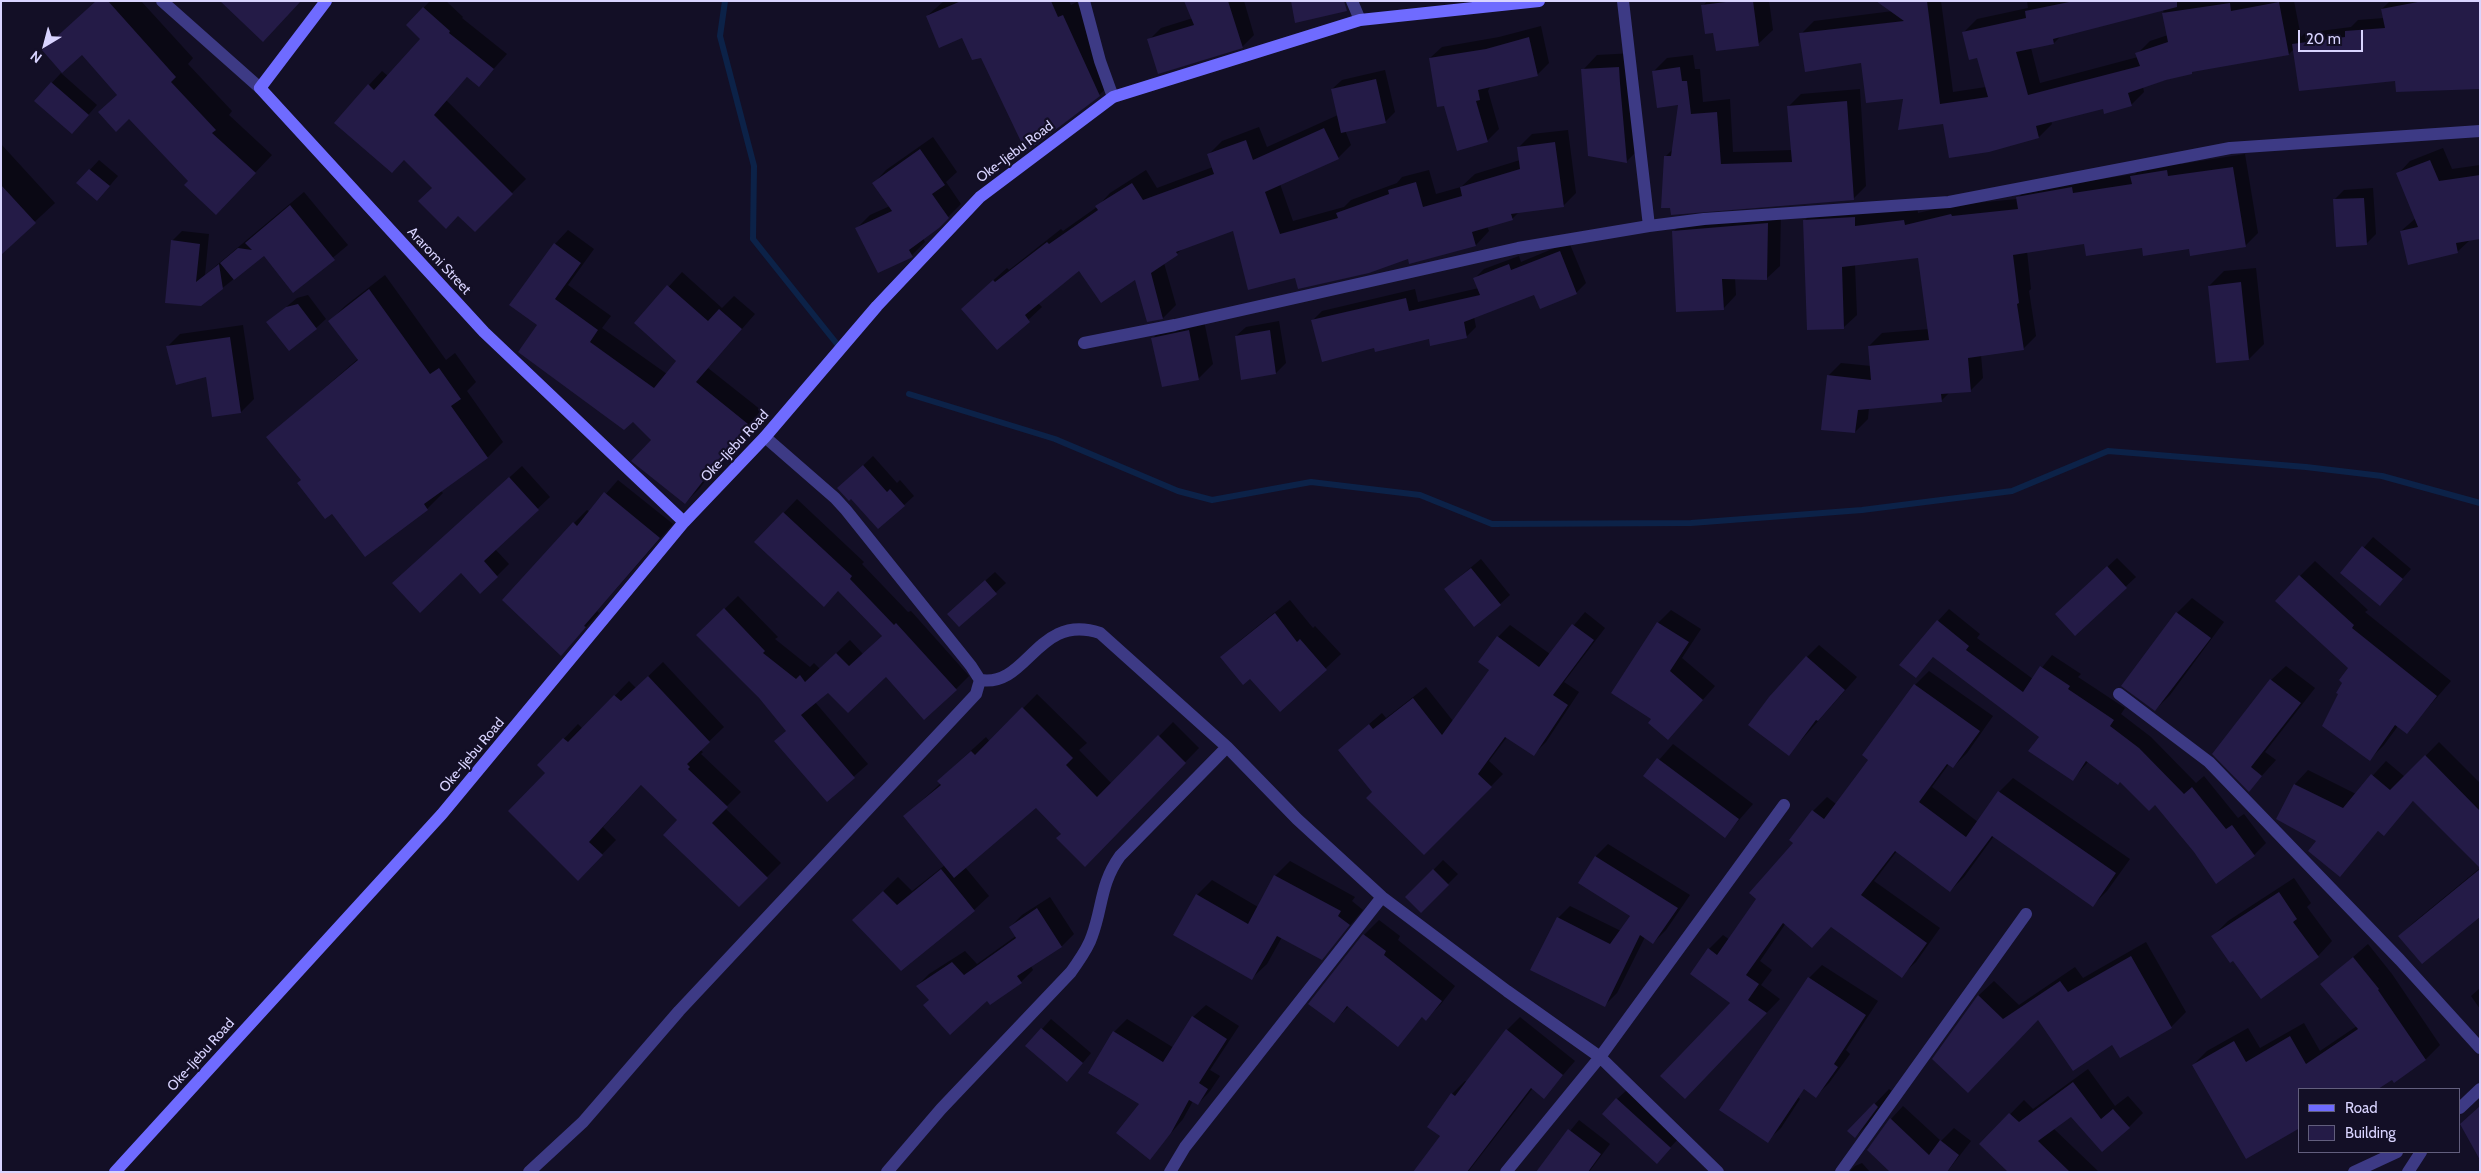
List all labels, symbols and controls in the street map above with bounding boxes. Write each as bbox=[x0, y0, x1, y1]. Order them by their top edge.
north arrow bbox=[20, 20, 70, 70]
scale bar bbox=[2301, 20, 2366, 52]
text: 20 m bbox=[2306, 30, 2341, 48]
text: N bbox=[27, 47, 45, 67]
street label: Oke-Ijebu Road bbox=[973, 118, 1057, 186]
street label: Araromi Street bbox=[404, 224, 474, 298]
street label: Oke-Ijebu Road bbox=[697, 407, 773, 485]
street label: Oke-Ijebu Road bbox=[436, 714, 508, 796]
street label: Oke-Ijebu Road bbox=[164, 1015, 238, 1095]
legend bbox=[2298, 1088, 2461, 1153]
text: Road bbox=[2345, 1099, 2378, 1117]
text: Building bbox=[2345, 1124, 2396, 1142]

